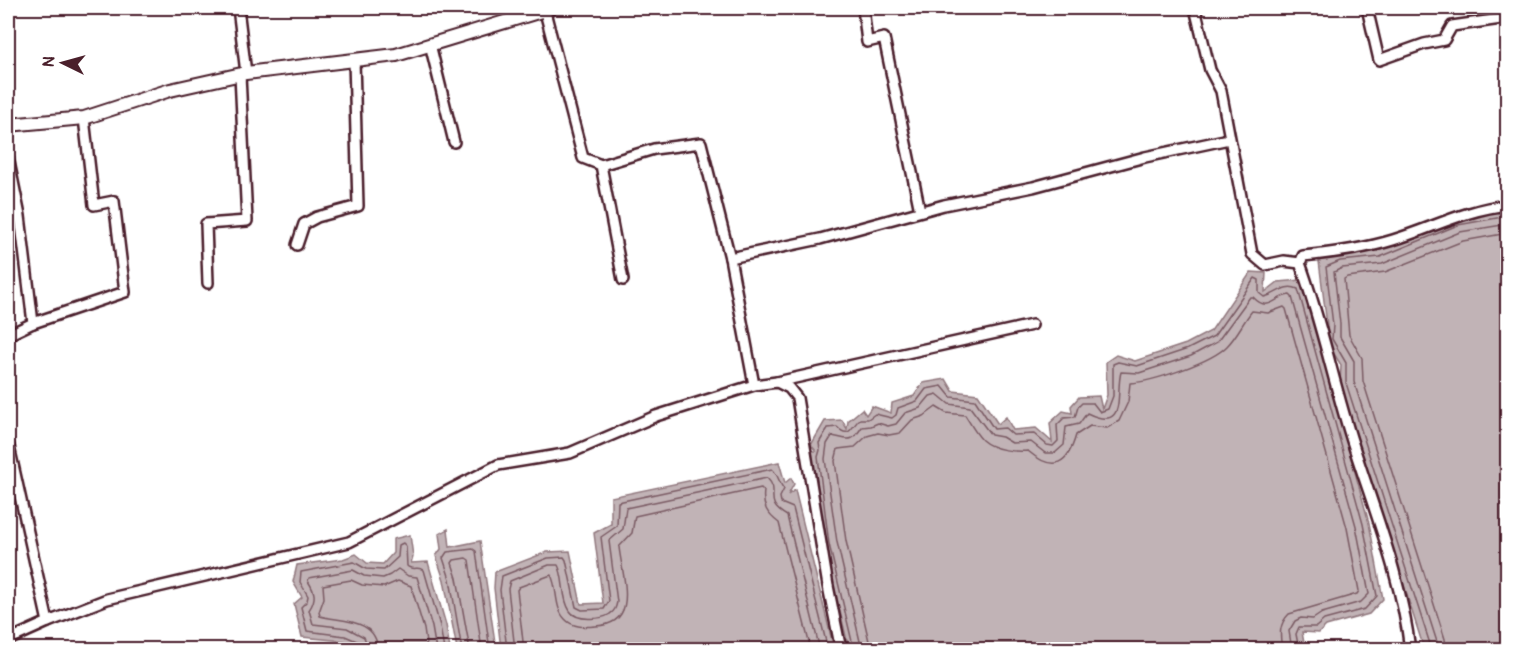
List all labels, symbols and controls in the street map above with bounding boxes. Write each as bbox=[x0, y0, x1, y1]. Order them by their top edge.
north arrow bbox=[33, 33, 93, 93]
text: N bbox=[39, 55, 60, 68]

